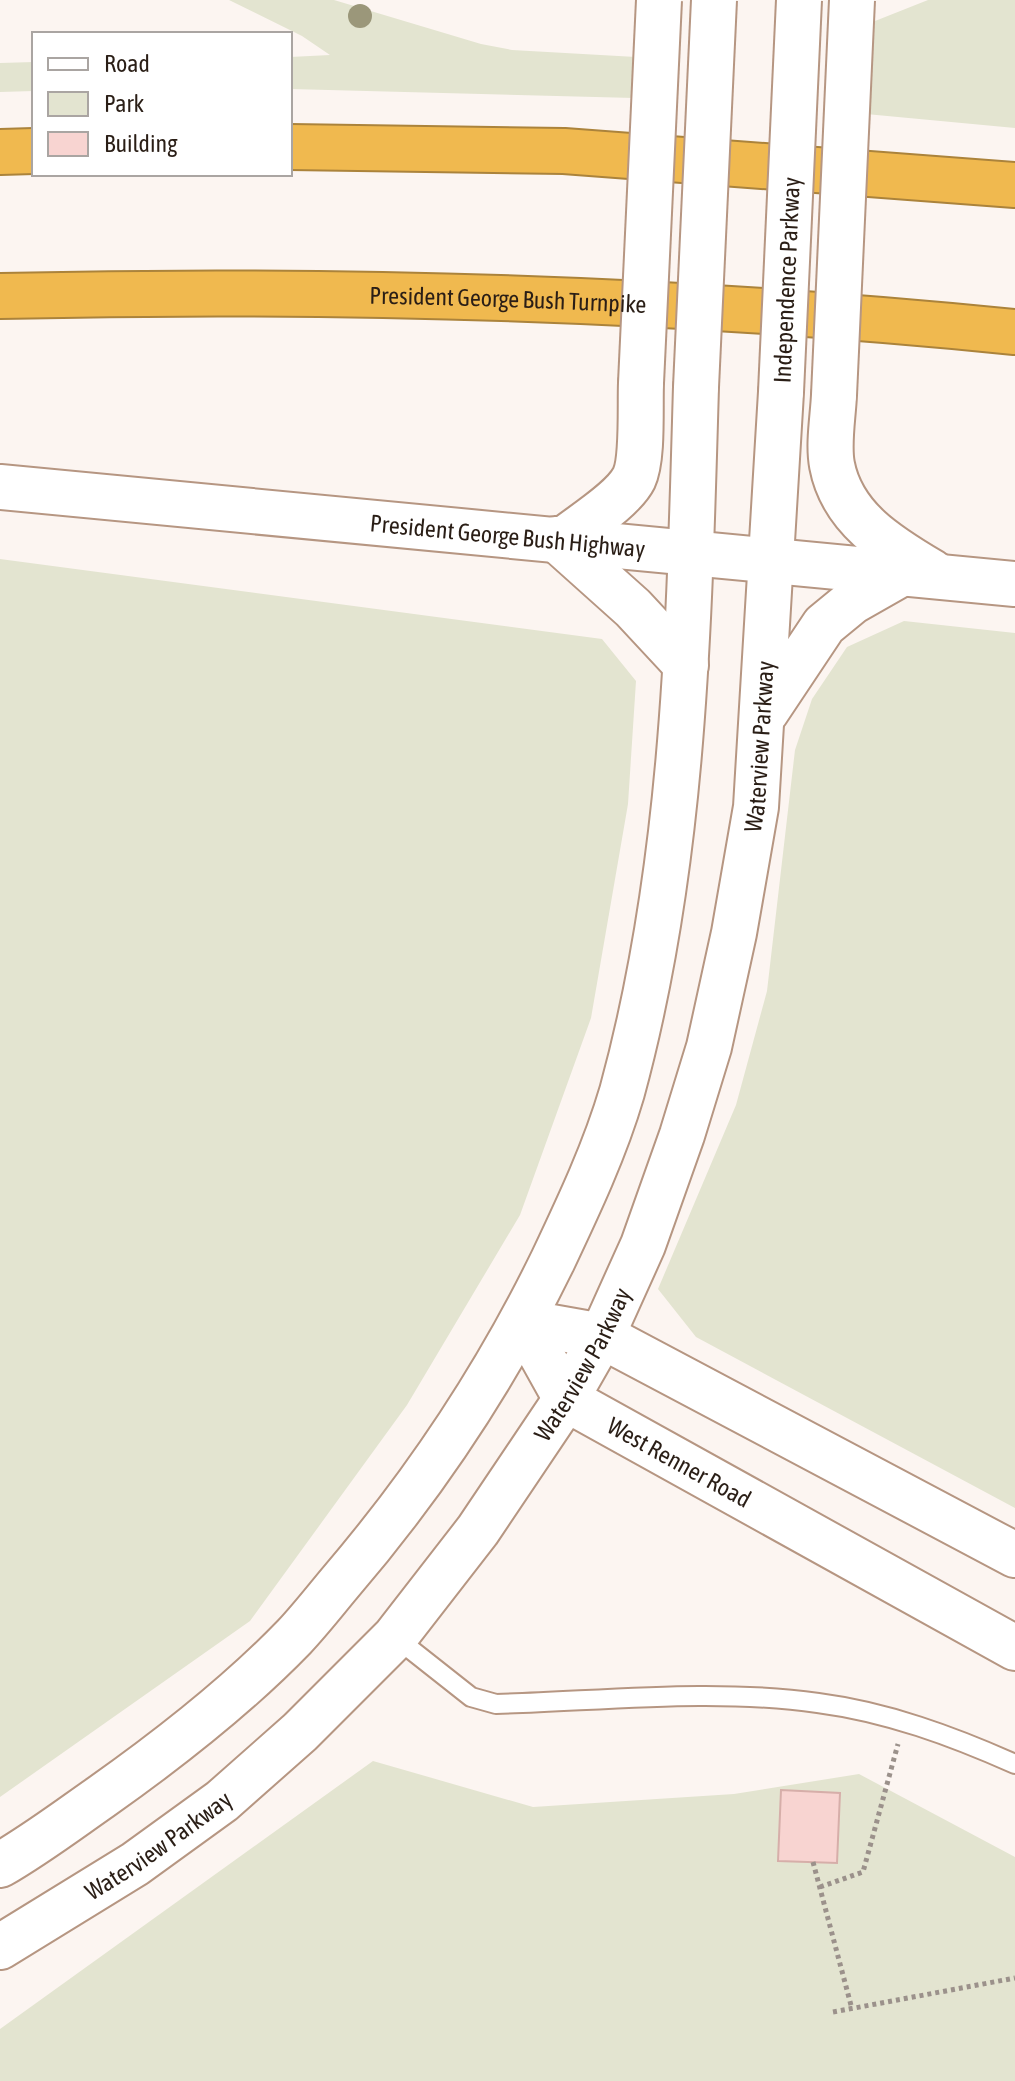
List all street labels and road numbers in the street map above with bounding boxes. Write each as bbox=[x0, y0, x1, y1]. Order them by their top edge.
street label: Independence Parkway bbox=[768, 176, 804, 384]
street label: President George Bush Turnpike bbox=[369, 281, 647, 318]
street label: President George Bush Highway bbox=[369, 509, 647, 562]
street label: Waterview Parkway bbox=[738, 660, 778, 834]
street label: Waterview Parkway bbox=[528, 1283, 636, 1446]
street label: West Renner Road bbox=[603, 1411, 756, 1512]
street label: Waterview Parkway bbox=[80, 1786, 237, 1905]

